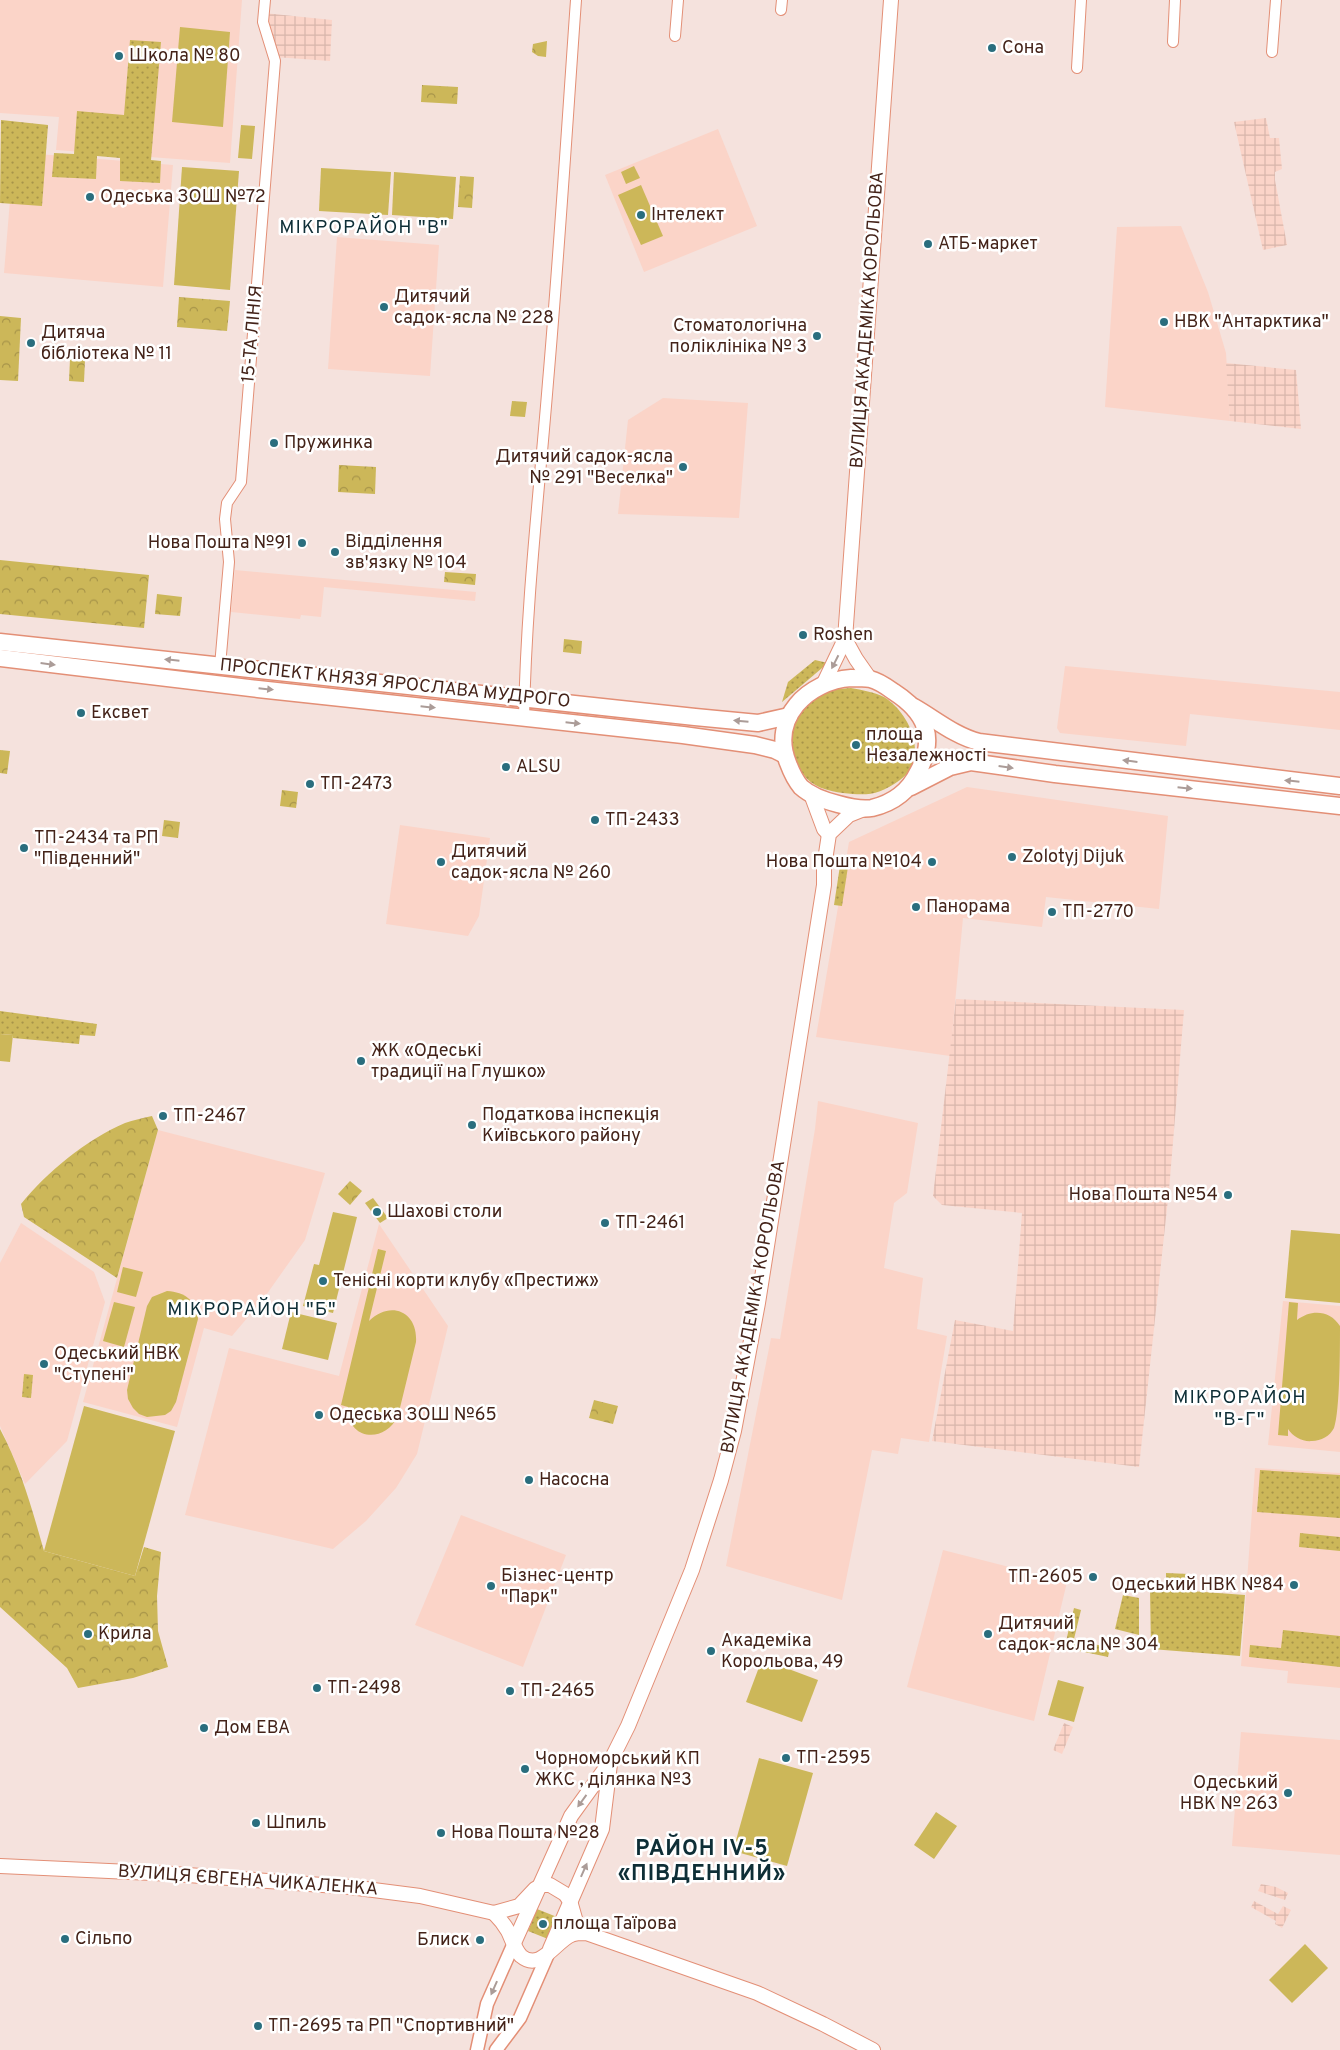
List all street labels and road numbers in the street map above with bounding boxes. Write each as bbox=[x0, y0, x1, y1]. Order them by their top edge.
street label: ВУЛИЦЯ АКАДЕМІКА КОРОЛЬОВА bbox=[846, 171, 890, 469]
street label: 15-ТА ЛІНІЯ bbox=[237, 284, 269, 384]
street label: ПРОСПЕКТ КНЯЗЯ ЯРОСЛАВА МУДРОГО bbox=[219, 654, 571, 714]
street label: ВУЛИЦЯ АКАДЕМІКА КОРОЛЬОВА bbox=[717, 1158, 791, 1456]
street label: ВУЛИЦЯ ЄВГЕНА ЧИКАЛЕНКА bbox=[117, 1860, 379, 1902]

